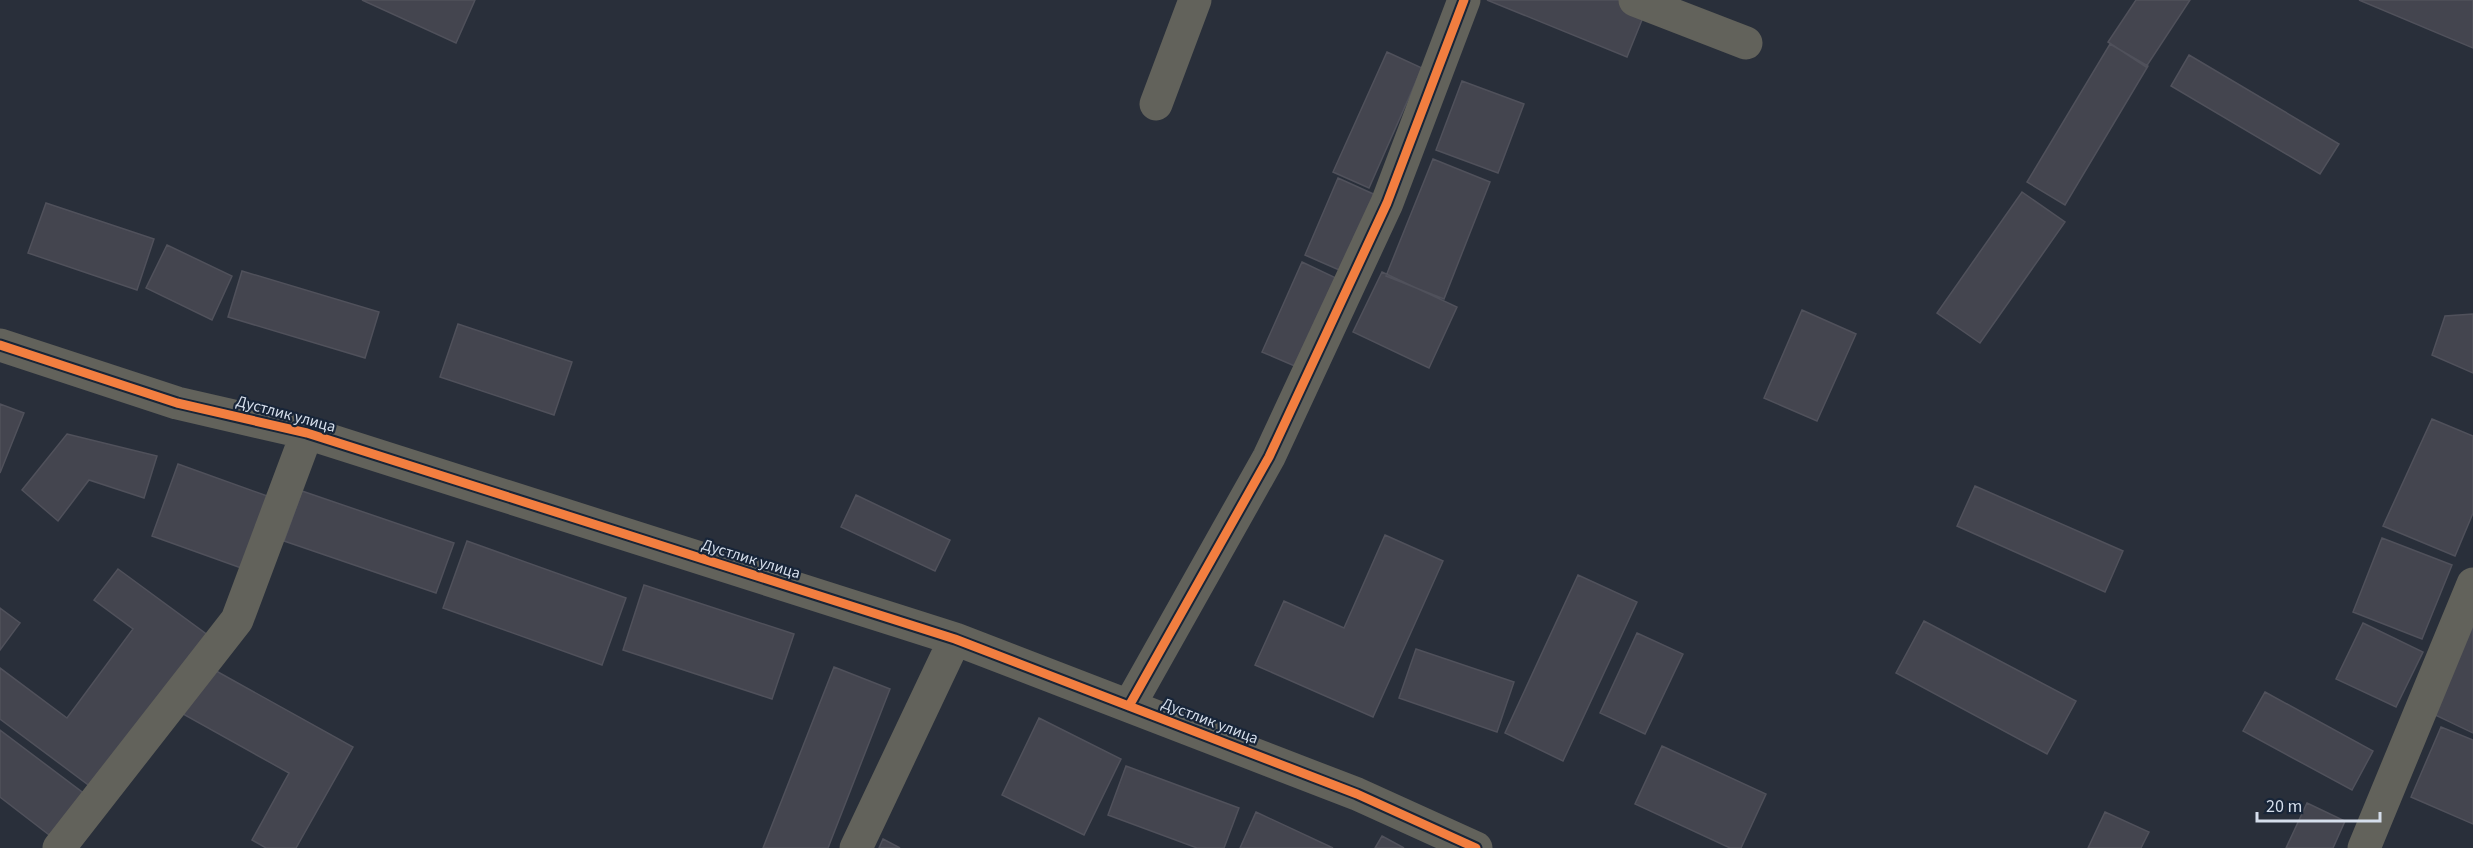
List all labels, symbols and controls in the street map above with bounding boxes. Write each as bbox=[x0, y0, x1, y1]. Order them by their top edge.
street label: Дустлик улица bbox=[234, 390, 338, 438]
street label: Дустлик улица bbox=[699, 534, 803, 584]
street label: Дустлик улица bbox=[1158, 692, 1262, 750]
scale bar bbox=[2257, 785, 2380, 823]
text: 20 m bbox=[2266, 794, 2302, 819]

